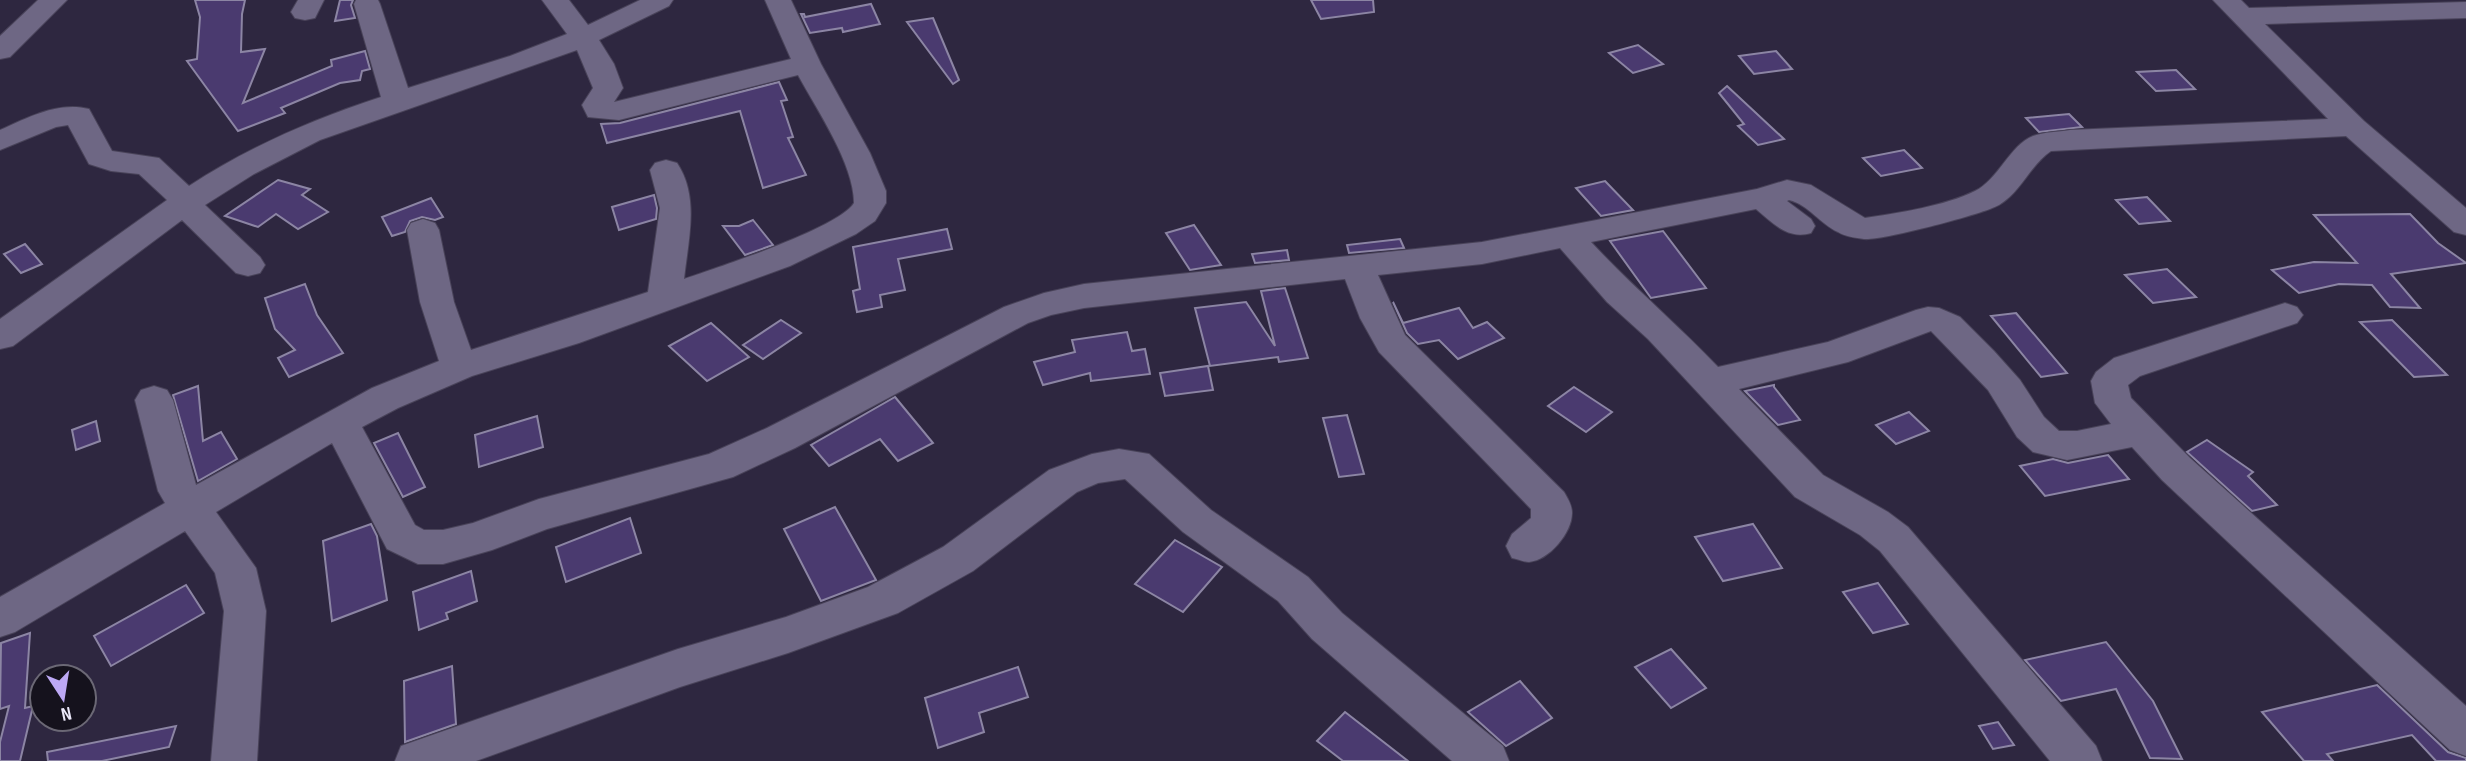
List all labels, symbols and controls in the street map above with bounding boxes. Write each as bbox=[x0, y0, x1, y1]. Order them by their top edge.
north arrow bbox=[28, 663, 98, 733]
text: N bbox=[59, 701, 74, 725]

